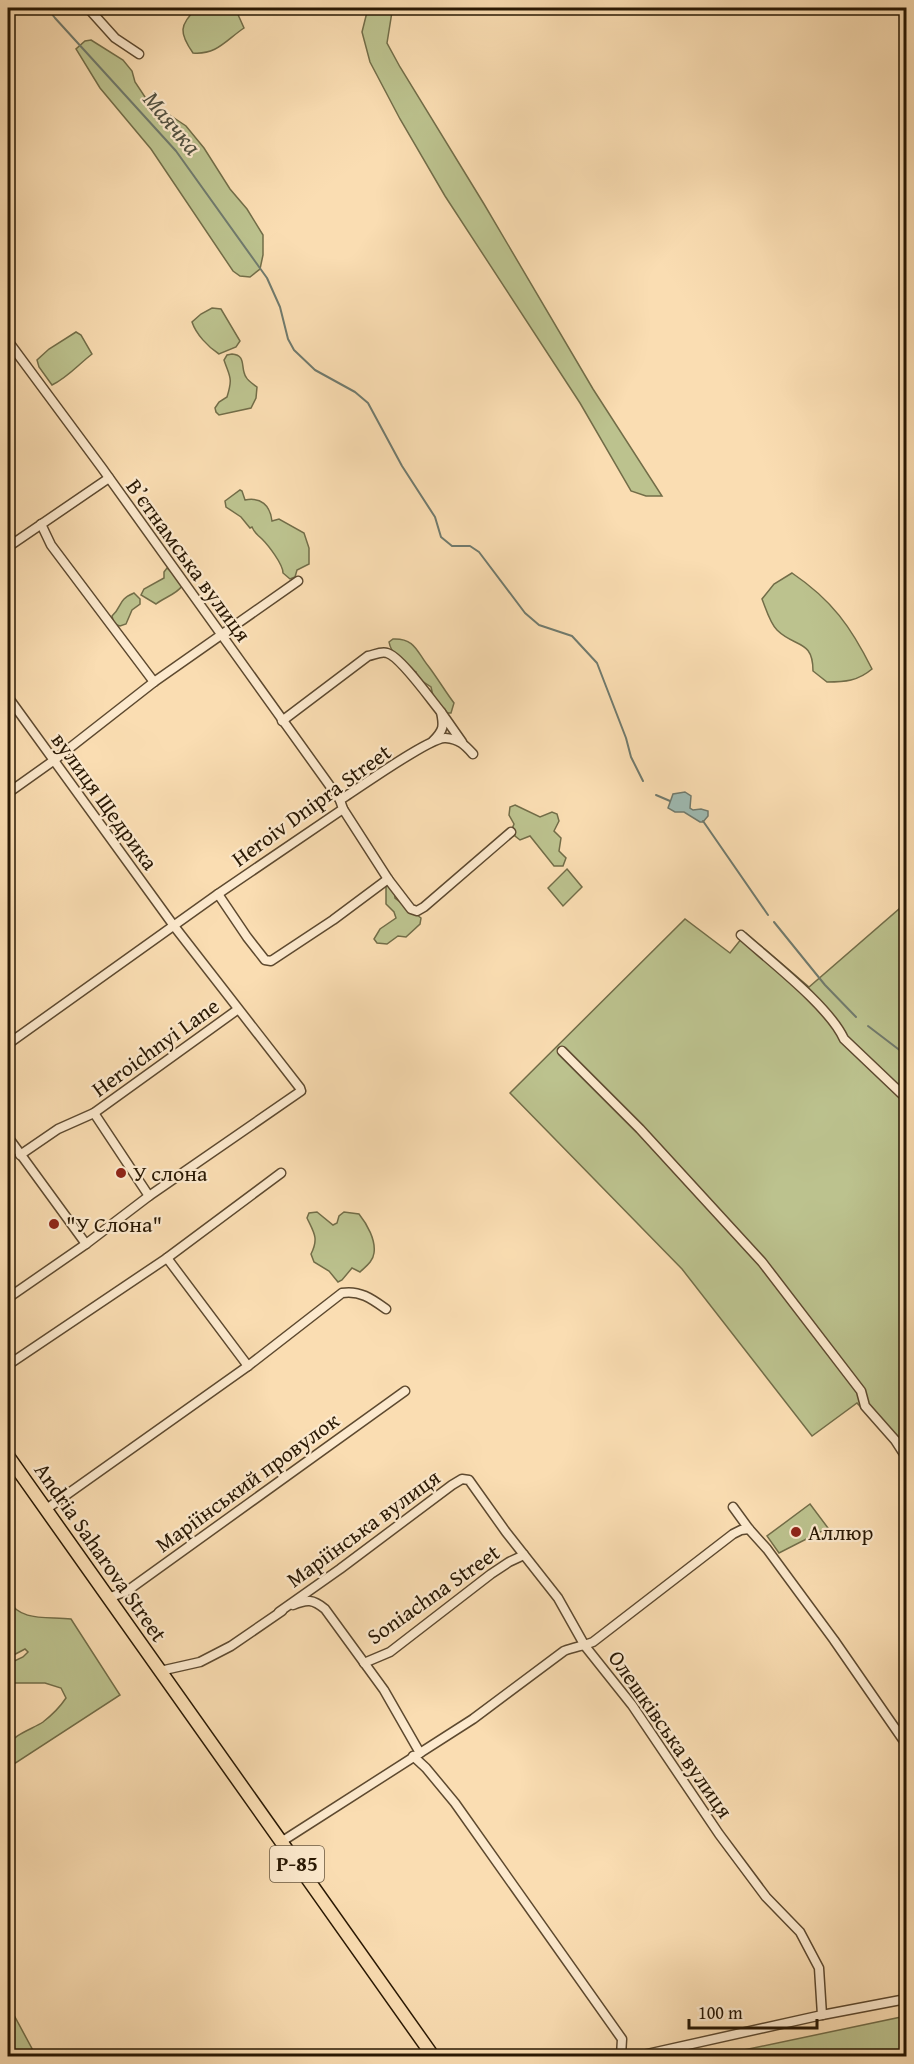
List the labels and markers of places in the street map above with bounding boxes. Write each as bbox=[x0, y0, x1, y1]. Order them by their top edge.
place label: У слона bbox=[133, 1157, 208, 1189]
marker: У слона bbox=[114, 1166, 128, 1180]
place label: "У Слона" bbox=[66, 1208, 162, 1240]
marker: "У Слона" bbox=[47, 1217, 61, 1231]
place label: Аллюр bbox=[808, 1516, 873, 1548]
marker: Аллюр bbox=[789, 1525, 803, 1539]

